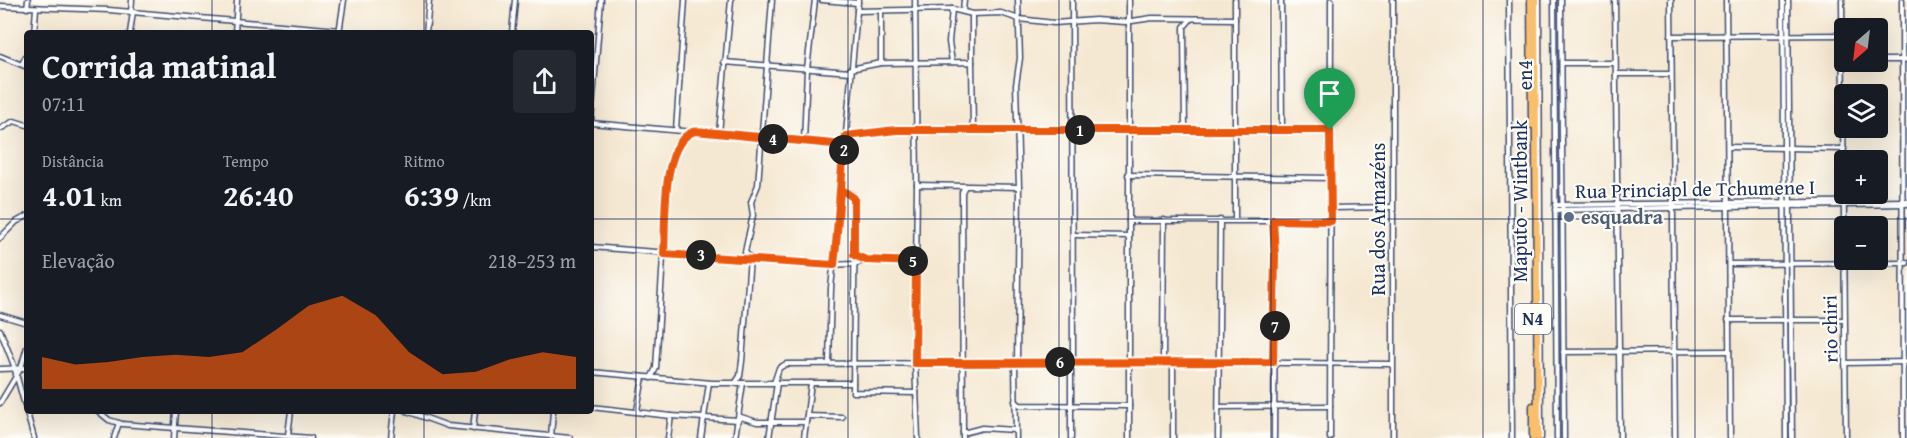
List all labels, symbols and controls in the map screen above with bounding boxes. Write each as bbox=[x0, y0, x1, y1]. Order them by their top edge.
north arrow bbox=[1834, 18, 1888, 72]
map controls bbox=[1834, 18, 1888, 270]
text: Corrida matinal bbox=[42, 42, 276, 90]
button: share bbox=[513, 50, 576, 113]
street label: en4 bbox=[1510, 60, 1539, 90]
pin bbox=[1304, 68, 1355, 130]
icon: arrive bbox=[1313, 77, 1346, 110]
button: layers bbox=[1834, 84, 1888, 138]
text: 07:11 bbox=[42, 89, 85, 118]
pin: 1 bbox=[1065, 115, 1095, 145]
text: 1 bbox=[1076, 118, 1084, 142]
street label: Maputo - Wintbank bbox=[1505, 119, 1534, 282]
pin: 4 bbox=[758, 124, 788, 154]
text: 4 bbox=[769, 127, 777, 151]
pin: 2 bbox=[829, 135, 859, 165]
text: 2 bbox=[840, 138, 848, 162]
street label: Rua dos Armazéns bbox=[1363, 143, 1392, 295]
text: Distância bbox=[42, 149, 104, 173]
text: Tempo bbox=[223, 149, 269, 173]
text: Ritmo bbox=[404, 149, 445, 173]
button: + bbox=[1834, 150, 1888, 204]
street label: Rua Princiapl de Tchumene I bbox=[1575, 172, 1815, 205]
text: 4.01 bbox=[42, 173, 97, 217]
text: 26:40 bbox=[223, 173, 294, 217]
text: 6:39 bbox=[404, 173, 459, 217]
text: km bbox=[97, 188, 122, 212]
text: /km bbox=[459, 188, 491, 212]
place label: esquadra bbox=[1581, 202, 1664, 231]
marker: esquadra bbox=[1562, 210, 1576, 224]
button: − bbox=[1834, 216, 1888, 270]
pin: 3 bbox=[686, 240, 716, 270]
text: 3 bbox=[697, 243, 705, 267]
text: Elevação bbox=[42, 246, 115, 275]
text: 218–253 m bbox=[488, 246, 576, 275]
pin: 5 bbox=[898, 246, 928, 276]
text: 5 bbox=[909, 249, 917, 273]
street label: rio chiri bbox=[1814, 295, 1845, 363]
road number: N4 bbox=[1515, 304, 1551, 334]
pin: 7 bbox=[1260, 311, 1290, 341]
text: 7 bbox=[1271, 314, 1279, 338]
pin: 6 bbox=[1045, 347, 1075, 377]
text: 6 bbox=[1056, 350, 1064, 374]

